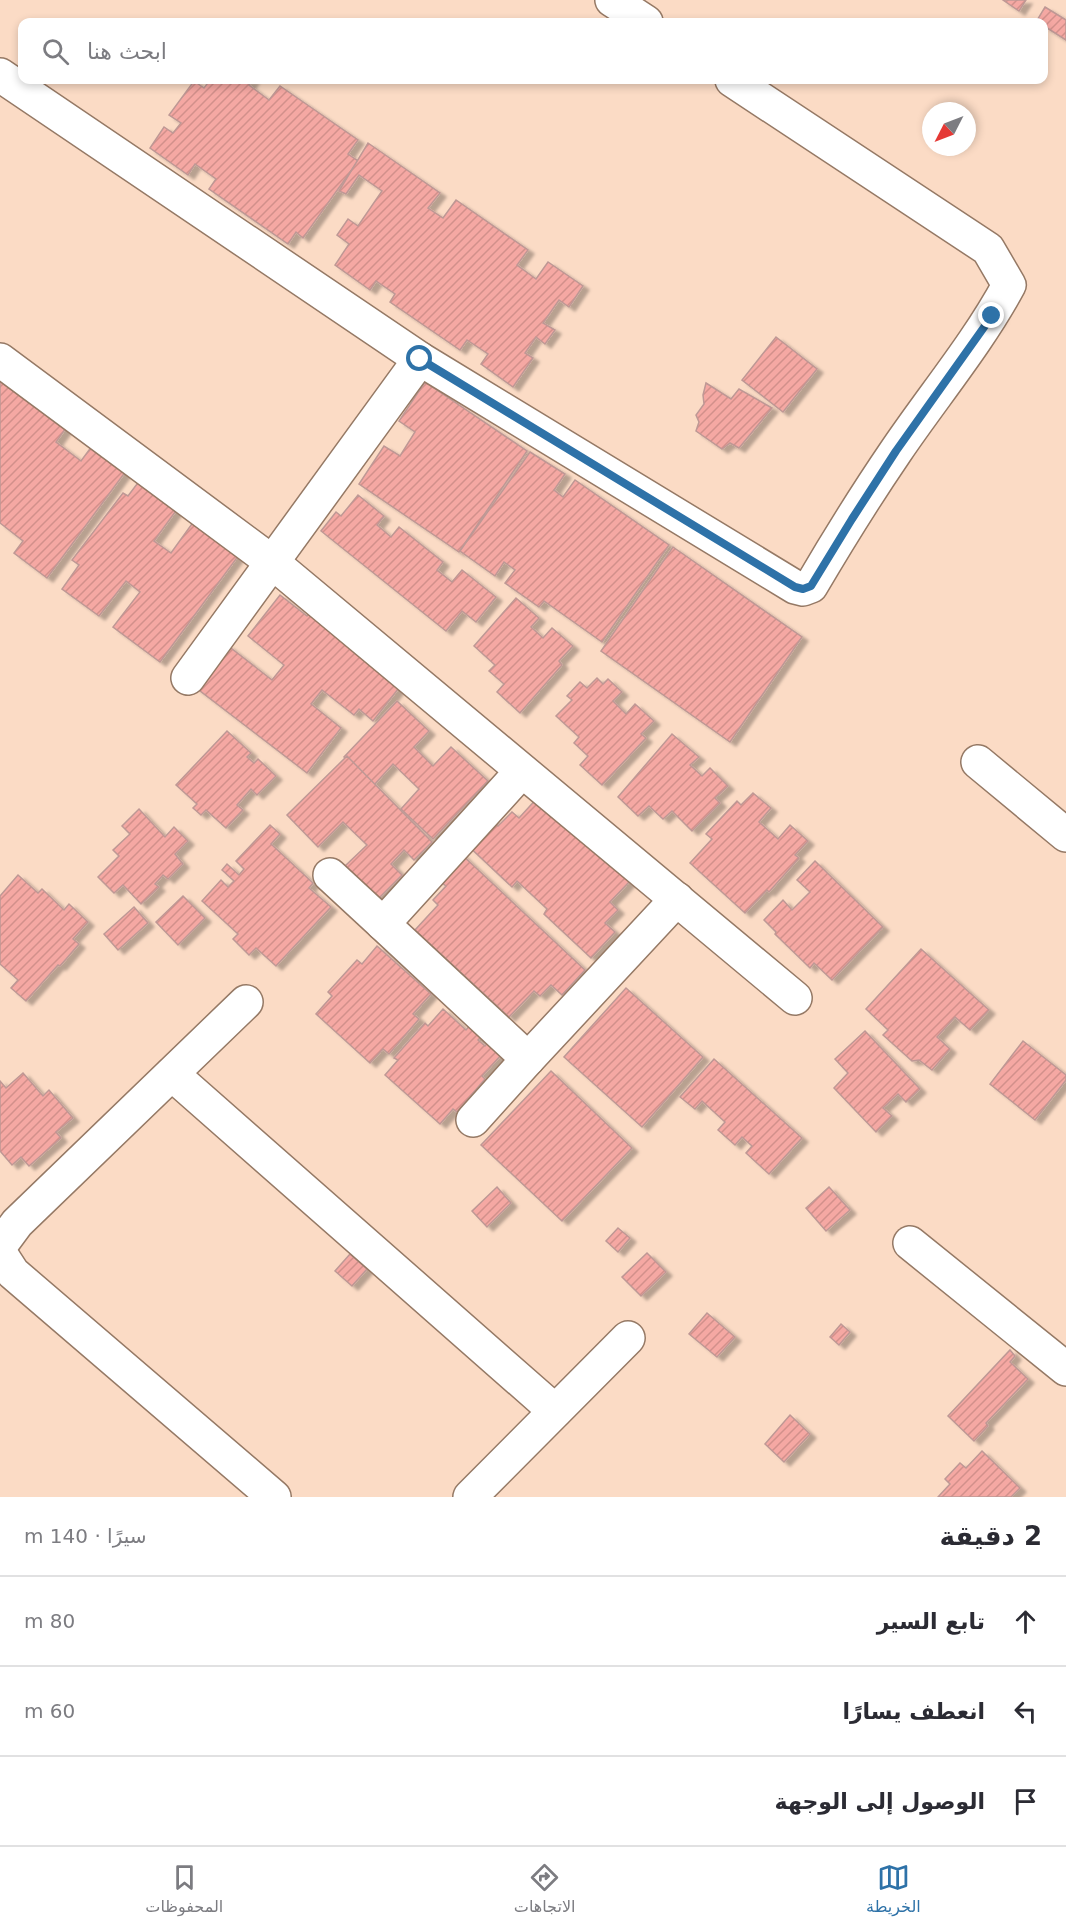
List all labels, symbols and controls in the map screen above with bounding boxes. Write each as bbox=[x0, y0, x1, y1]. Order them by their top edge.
search box bbox=[18, 18, 1048, 84]
icon: search bbox=[39, 35, 72, 68]
text: ابحث هنا bbox=[87, 39, 167, 64]
north arrow bbox=[922, 102, 976, 156]
route end bbox=[978, 302, 1004, 328]
route start bbox=[406, 345, 432, 371]
text: 2 دقيقة bbox=[939, 1521, 1042, 1551]
text: سيرًا · 140 m bbox=[24, 1524, 147, 1548]
icon: ahead bbox=[1009, 1605, 1042, 1638]
text: 80 m bbox=[24, 1609, 75, 1633]
text: تابع السير bbox=[877, 1609, 985, 1634]
icon: left bbox=[1009, 1695, 1042, 1728]
text: 60 m bbox=[24, 1699, 75, 1723]
text: انعطف يسارًا bbox=[842, 1699, 985, 1724]
icon: arrive bbox=[1009, 1785, 1042, 1818]
text: الوصول إلى الوجهة bbox=[775, 1789, 985, 1814]
tab: المحفوظات bbox=[145, 1861, 223, 1916]
tab: الاتجاهات bbox=[514, 1861, 575, 1916]
tab: الخريطة bbox=[866, 1861, 921, 1916]

